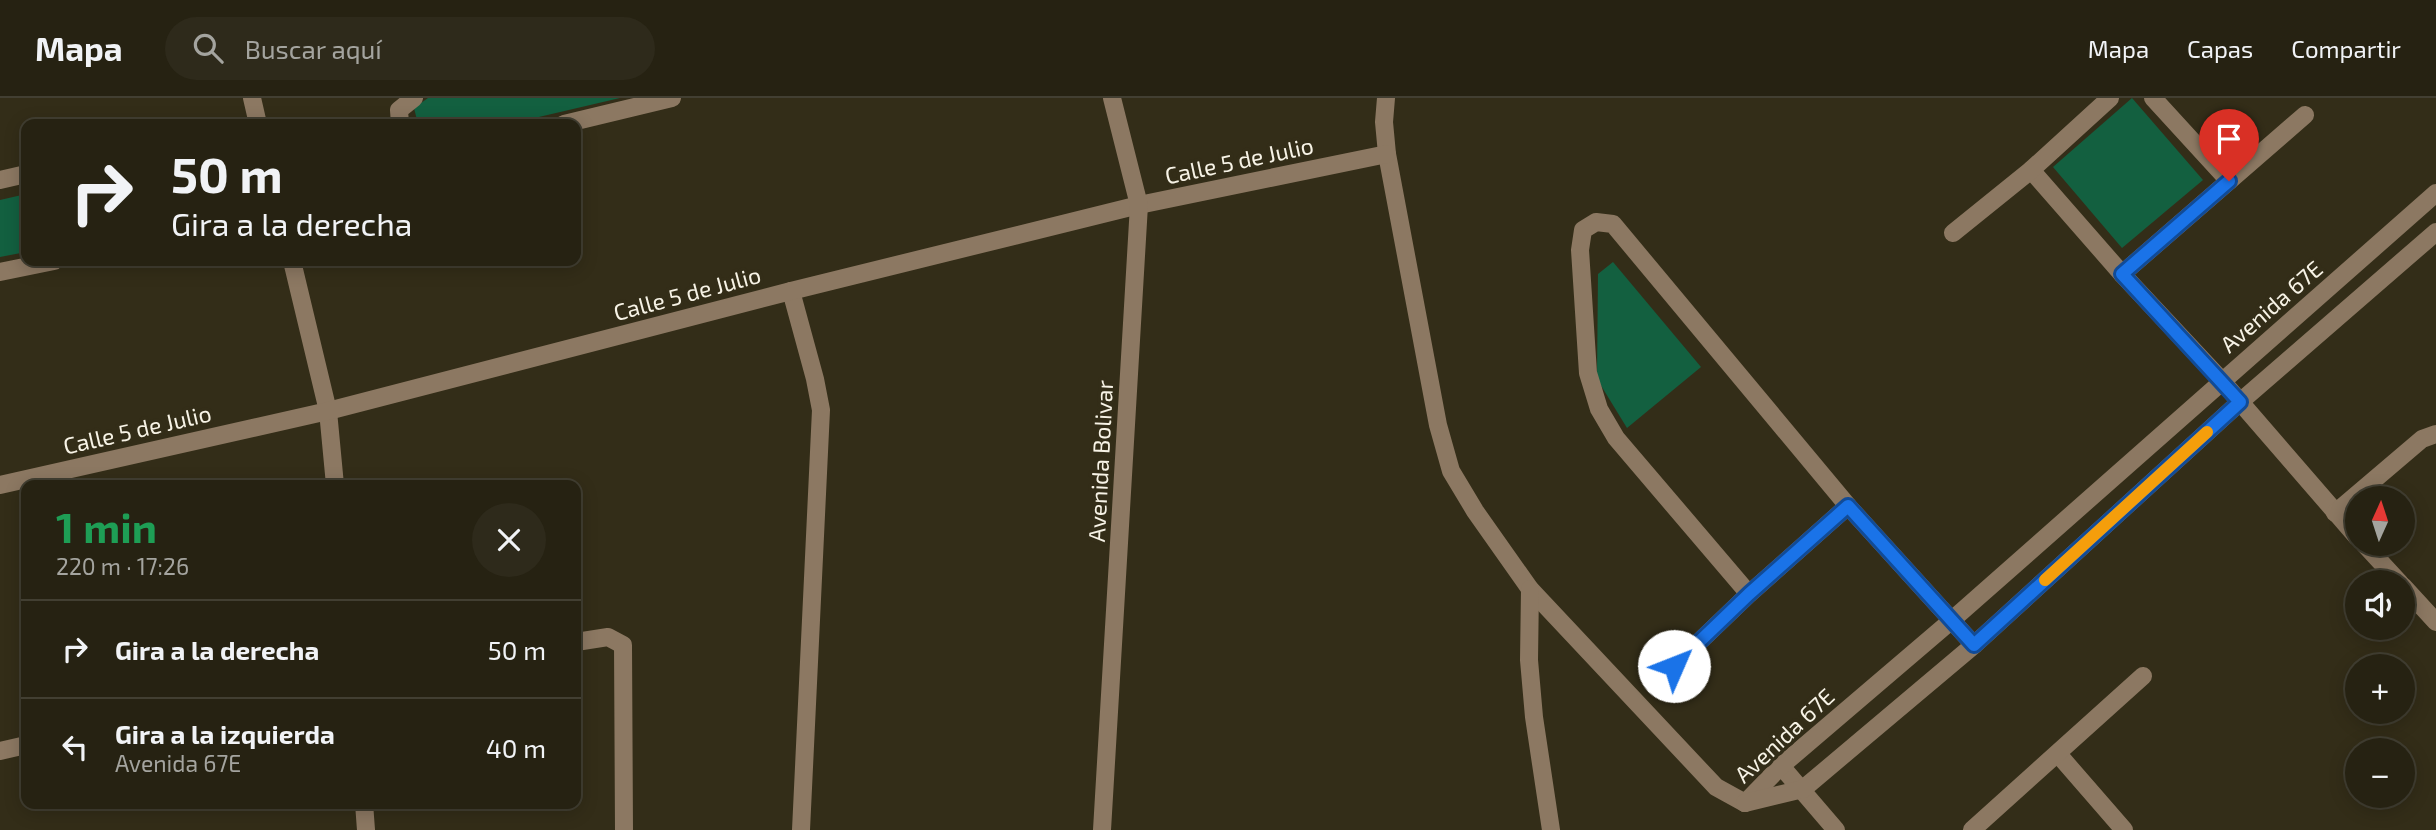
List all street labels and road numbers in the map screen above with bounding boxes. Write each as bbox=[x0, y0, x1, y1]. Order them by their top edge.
street label: Calle 5 de Julio bbox=[1162, 131, 1316, 189]
street label: Avenida 67E bbox=[2214, 254, 2328, 358]
street label: Calle 5 de Julio bbox=[610, 260, 764, 326]
street label: Avenida Bolivar bbox=[1082, 379, 1118, 543]
street label: Calle 5 de Julio bbox=[60, 398, 214, 460]
street label: Avenida 67E bbox=[1728, 682, 1840, 788]

